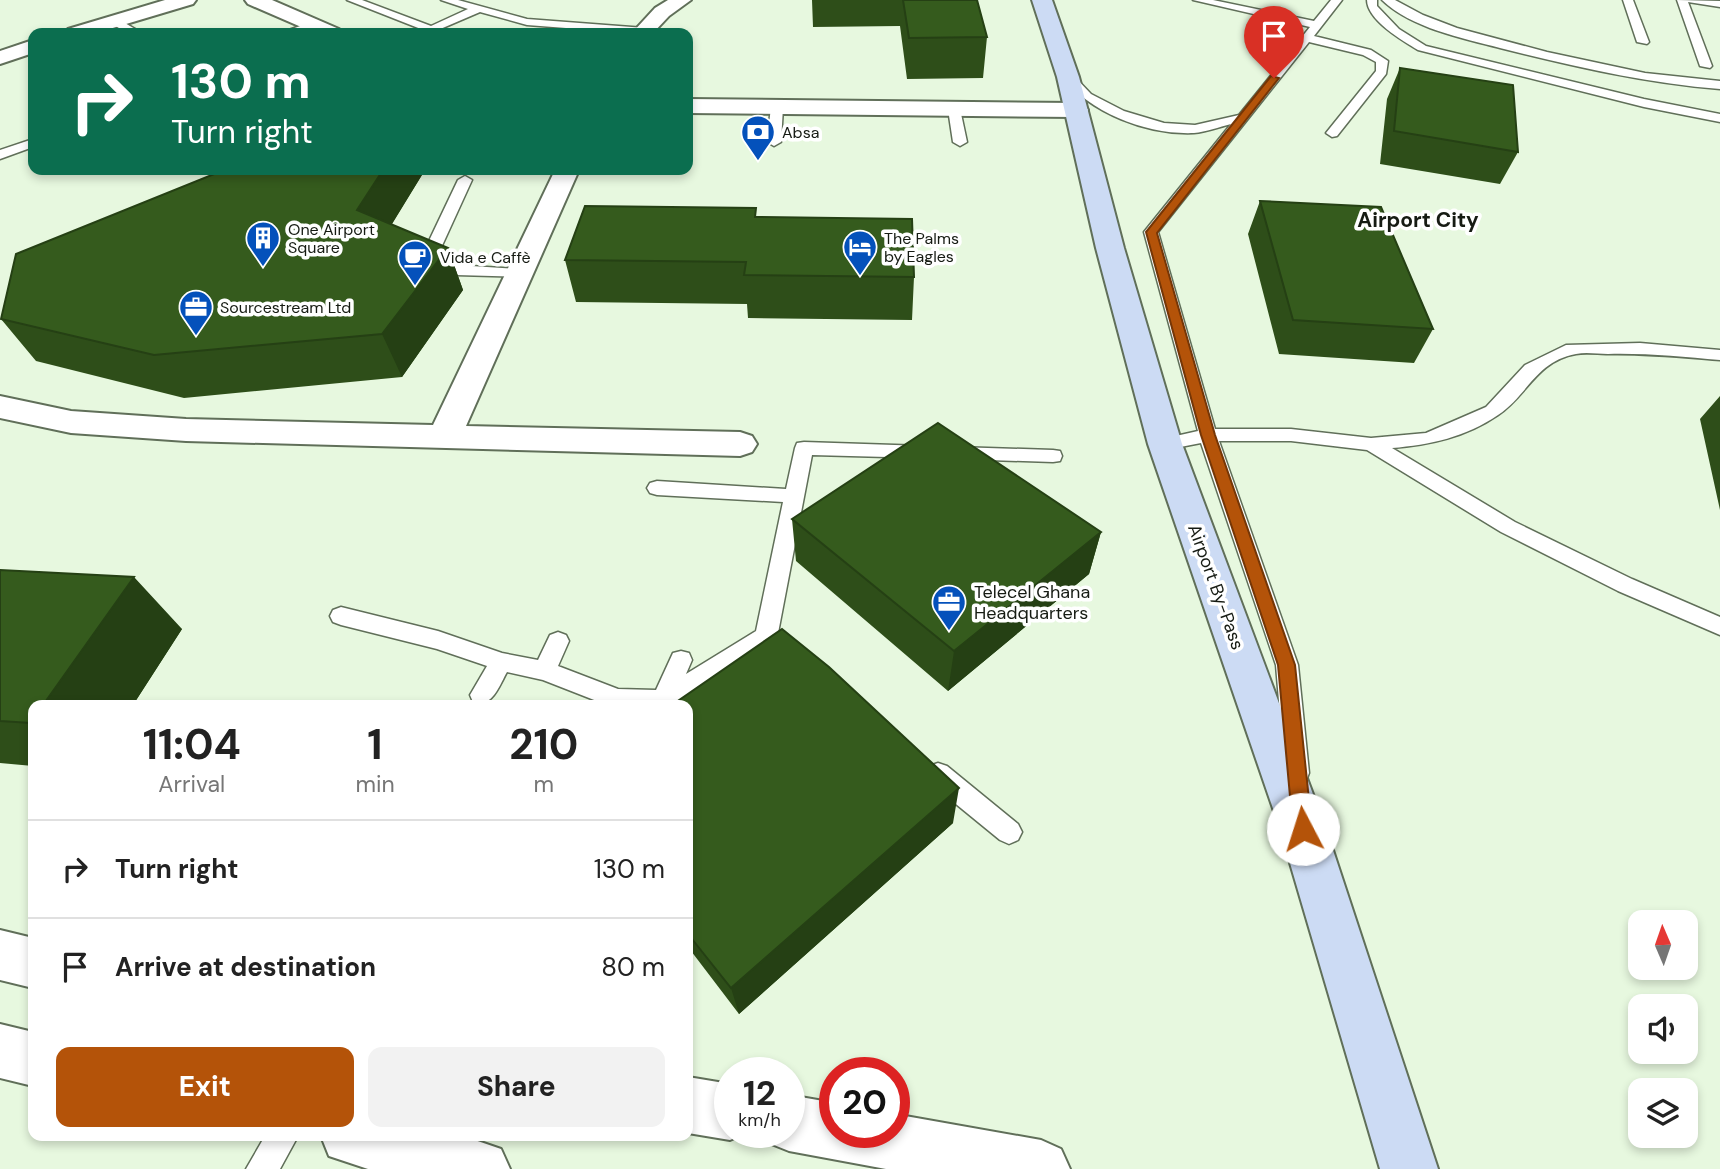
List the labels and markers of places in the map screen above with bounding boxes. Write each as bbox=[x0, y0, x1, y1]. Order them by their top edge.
pin bbox=[1244, 6, 1304, 78]
bank icon: Absa bbox=[739, 113, 777, 162]
place label: Absa bbox=[782, 122, 819, 143]
building icon: One Airport Square bbox=[244, 219, 282, 268]
place label: One Airport Square bbox=[288, 219, 375, 258]
hotel icon: The Palms by Eagles bbox=[841, 228, 879, 277]
place label: The Palms by Eagles bbox=[884, 228, 959, 267]
cafe icon: Vida e Caffè bbox=[396, 238, 434, 287]
place label: Vida e Caffè bbox=[440, 247, 531, 268]
office icon: Sourcestream Ltd bbox=[177, 288, 215, 337]
place label: Sourcestream Ltd bbox=[220, 297, 351, 318]
place label: Telecel Ghana Headquarters bbox=[974, 580, 1090, 625]
office icon: Telecel Ghana Headquarters bbox=[930, 583, 968, 632]

